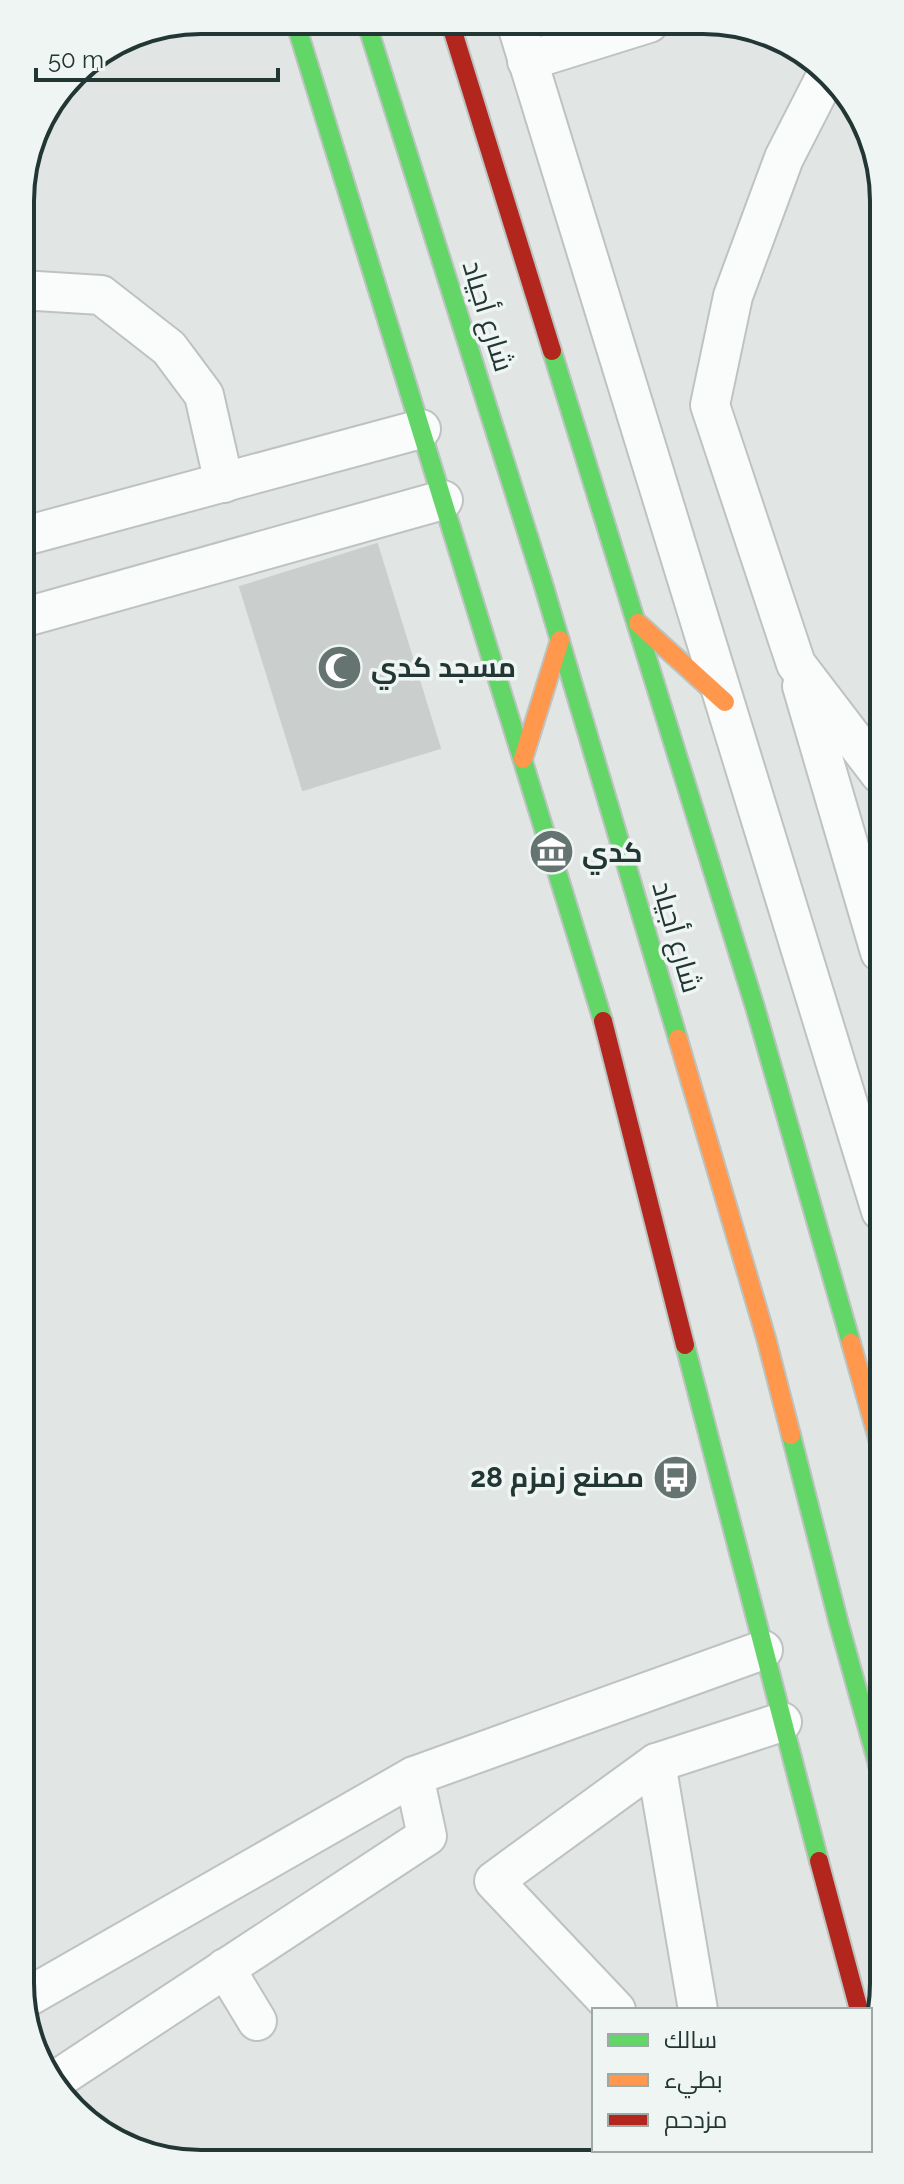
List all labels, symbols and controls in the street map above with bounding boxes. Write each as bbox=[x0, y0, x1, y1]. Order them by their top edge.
scale bar bbox=[36, 32, 278, 82]
text: 50 m bbox=[48, 45, 104, 74]
street label: شارع أجياد bbox=[454, 256, 521, 376]
mosque icon: مسجد كدي bbox=[316, 643, 364, 691]
place label: مسجد كدي bbox=[371, 651, 516, 690]
museum icon: كدي bbox=[527, 828, 575, 876]
place label: كدي bbox=[582, 836, 643, 875]
street label: شارع أجياد bbox=[643, 877, 710, 997]
bus stop icon: مصنع زمزم 28 bbox=[651, 1453, 699, 1501]
place label: مصنع زمزم 28 bbox=[470, 1461, 644, 1497]
legend bbox=[592, 2008, 872, 2152]
text: سالك bbox=[664, 2025, 717, 2054]
text: بطيء bbox=[664, 2065, 723, 2099]
text: مزدحم bbox=[664, 2105, 727, 2136]

